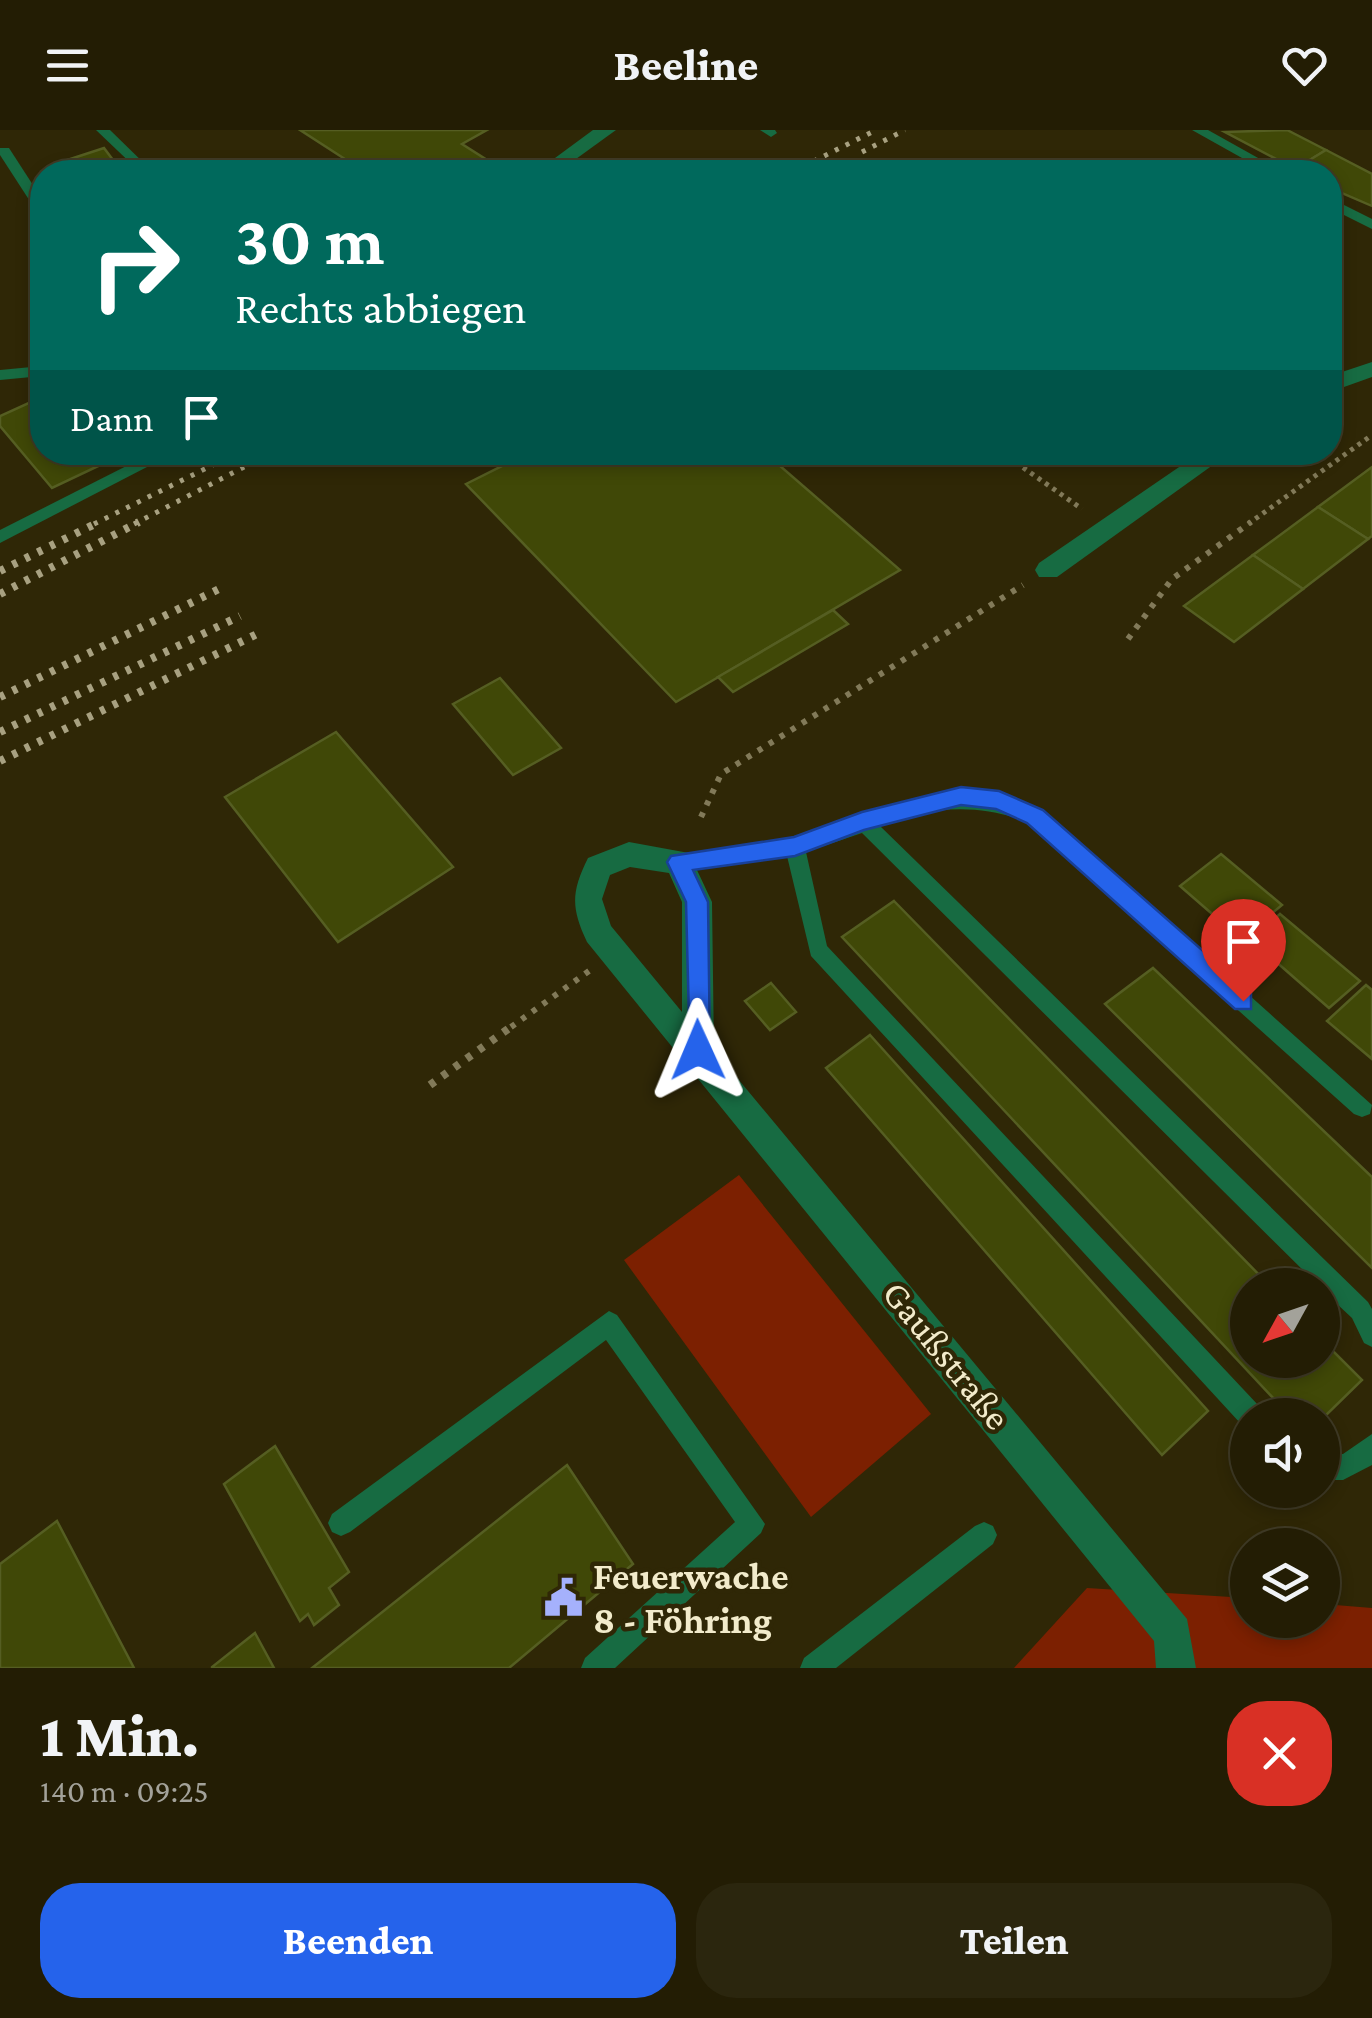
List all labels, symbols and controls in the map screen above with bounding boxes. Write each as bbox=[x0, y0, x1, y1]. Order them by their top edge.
icon: menu bbox=[40, 38, 95, 93]
icon: heart bbox=[1277, 38, 1332, 93]
text: Beeline bbox=[613, 40, 759, 90]
icon: right bbox=[70, 200, 200, 330]
text: 30 m bbox=[235, 201, 384, 279]
text: Rechts abbiegen bbox=[235, 283, 526, 333]
icon: arrive bbox=[174, 390, 229, 445]
text: Dann bbox=[70, 397, 154, 439]
pin bbox=[1201, 899, 1286, 1002]
icon: arrive bbox=[1216, 914, 1271, 969]
position arrow bbox=[646, 998, 750, 1102]
north arrow bbox=[1230, 1268, 1340, 1378]
map controls bbox=[1230, 1268, 1340, 1638]
street label: Gaußstraße bbox=[874, 1272, 1020, 1438]
button: sound bbox=[1230, 1398, 1340, 1508]
button: layers bbox=[1230, 1528, 1340, 1638]
place label: Feuerwache 8 - Föhring bbox=[593, 1555, 789, 1641]
public building icon: Feuerwache 8 - Föhring bbox=[542, 1577, 584, 1619]
button: close bbox=[1227, 1701, 1332, 1806]
text: 1 Min. bbox=[40, 1702, 199, 1769]
text: 140 m · 09:25 bbox=[40, 1773, 208, 1809]
button: Beenden bbox=[40, 1883, 676, 1998]
button: Teilen bbox=[696, 1883, 1332, 1998]

